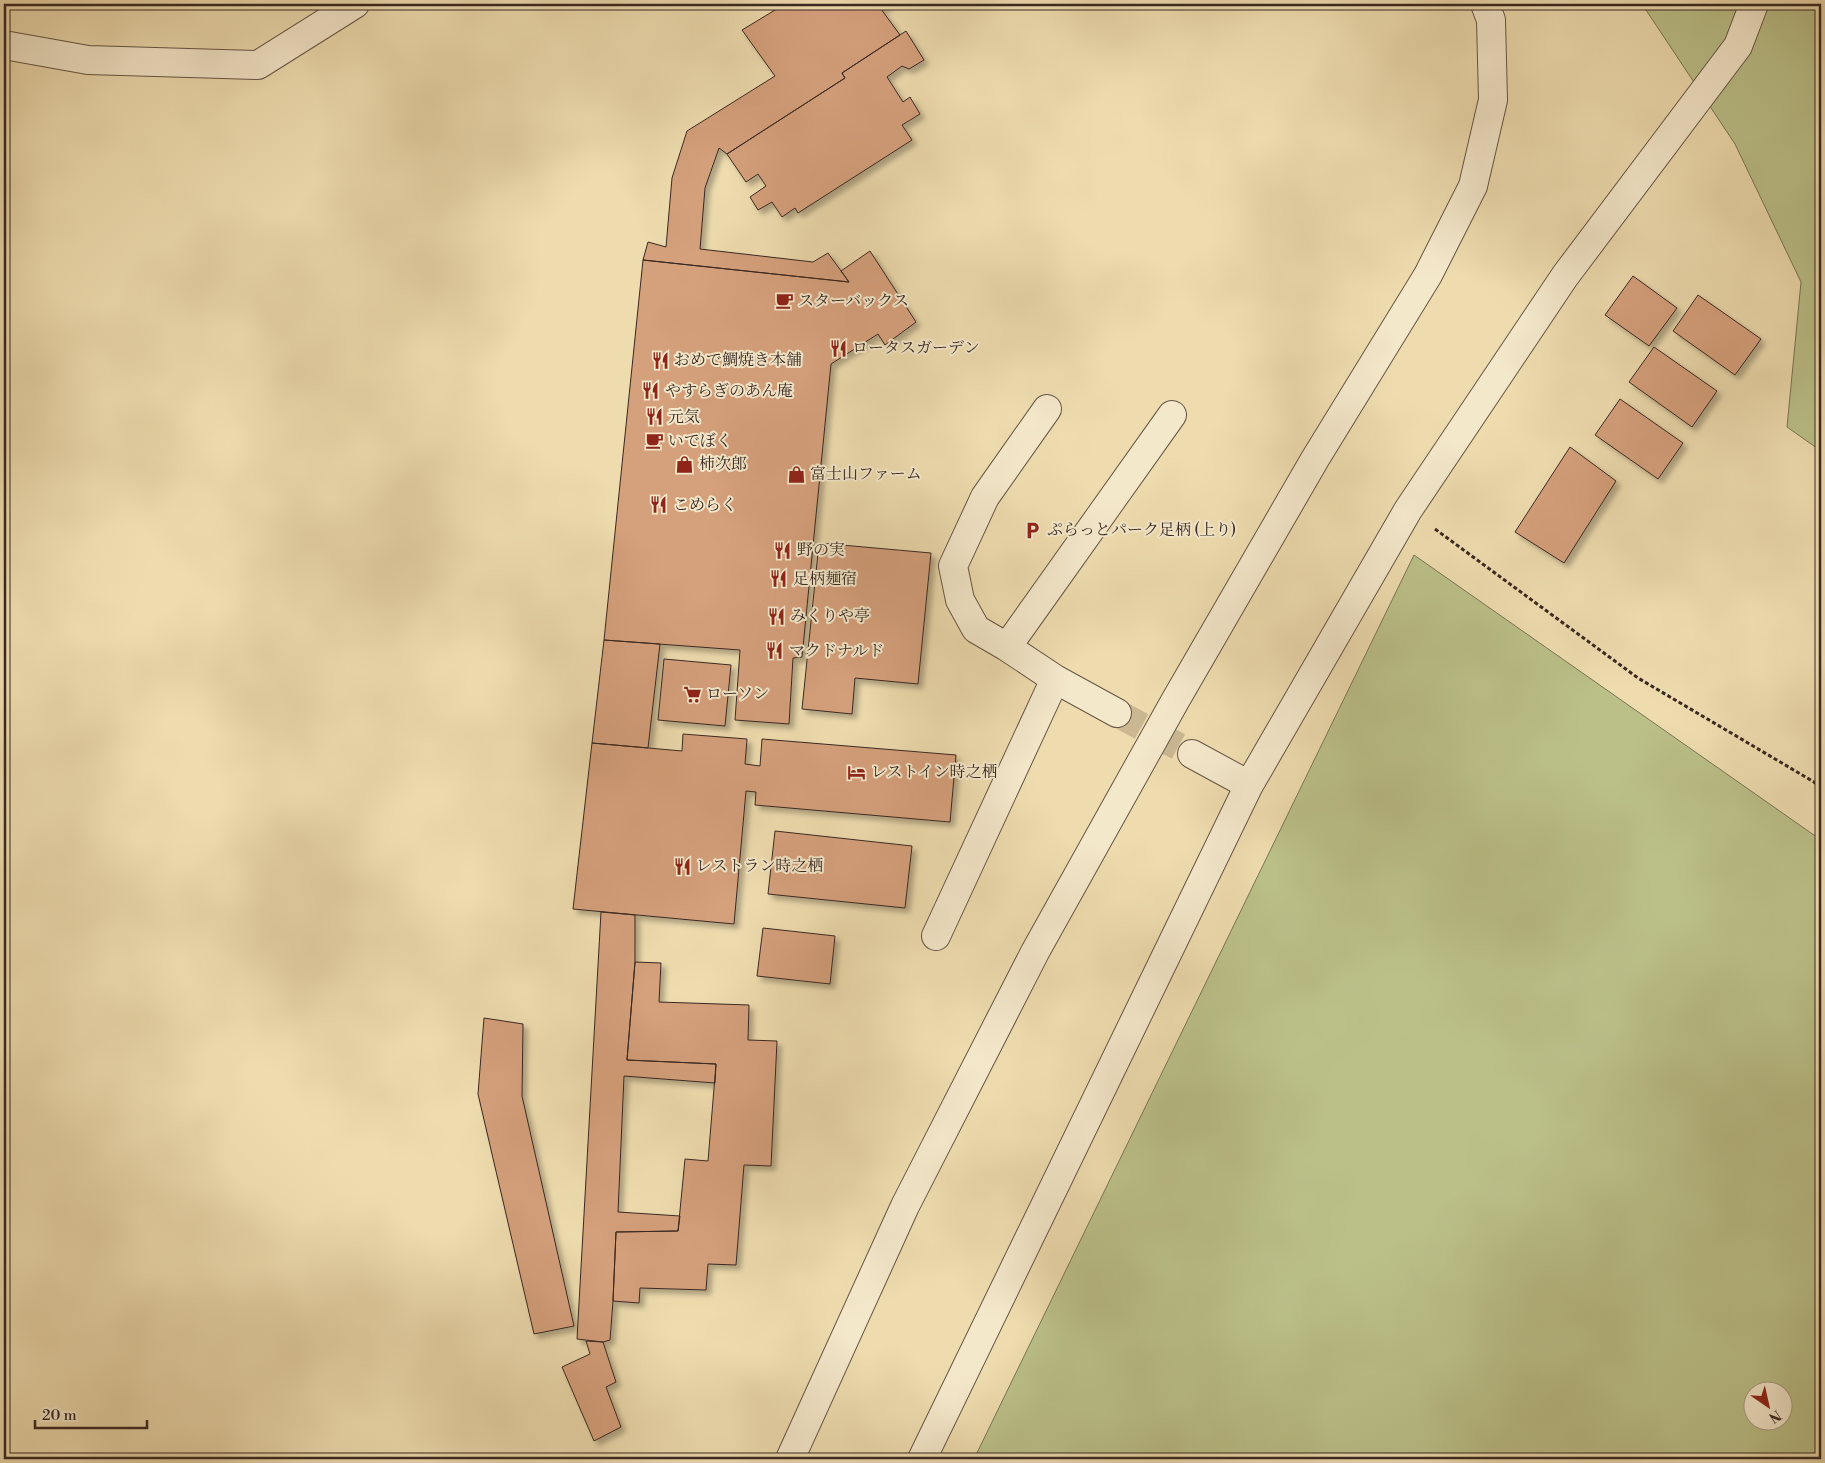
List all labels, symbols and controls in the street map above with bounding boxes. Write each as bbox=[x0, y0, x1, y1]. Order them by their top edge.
cafe icon: スターバックス bbox=[774, 291, 794, 311]
place label: スターバックス bbox=[798, 291, 909, 311]
restaurant icon: ロータスガーデン bbox=[828, 338, 848, 358]
place label: ロータスガーデン bbox=[852, 338, 980, 358]
restaurant icon: おめで鯛焼き本舗 bbox=[650, 350, 670, 370]
place label: おめで鯛焼き本舗 bbox=[674, 350, 802, 370]
restaurant icon: やすらぎのあん庵 bbox=[641, 381, 661, 401]
place label: やすらぎのあん庵 bbox=[665, 381, 793, 401]
restaurant icon: 元気 bbox=[644, 407, 664, 427]
place label: 元気 bbox=[668, 407, 700, 427]
cafe icon: いでぼく bbox=[644, 431, 664, 451]
place label: いでぼく bbox=[668, 431, 732, 451]
shop icon: 柿次郎 bbox=[675, 454, 695, 474]
place label: 柿次郎 bbox=[699, 454, 747, 474]
shop icon: 富士山ファーム bbox=[786, 464, 806, 484]
place label: 富士山ファーム bbox=[810, 464, 922, 484]
restaurant icon: こめらく bbox=[649, 495, 669, 515]
place label: こめらく bbox=[673, 495, 737, 515]
parking icon: ぷらっとパーク足柄 (上り) bbox=[1023, 520, 1043, 540]
place label: ぷらっとパーク足柄 (上り) bbox=[1047, 520, 1236, 540]
restaurant icon: 野の実 bbox=[773, 540, 793, 560]
place label: 野の実 bbox=[797, 540, 845, 560]
restaurant icon: 足柄麺宿 bbox=[769, 569, 789, 589]
place label: 足柄麺宿 bbox=[793, 569, 857, 589]
restaurant icon: みくりや亭 bbox=[766, 606, 786, 626]
place label: みくりや亭 bbox=[790, 606, 870, 626]
restaurant icon: マクドナルド bbox=[765, 641, 785, 661]
place label: マクドナルド bbox=[789, 641, 884, 661]
supermarket icon: ローソン bbox=[682, 684, 702, 704]
place label: ローソン bbox=[706, 684, 769, 704]
hotel icon: レストイン時之栖 bbox=[847, 762, 867, 782]
place label: レストイン時之栖 bbox=[871, 762, 998, 782]
restaurant icon: レストラン時之栖 bbox=[672, 856, 692, 876]
place label: レストラン時之栖 bbox=[696, 856, 824, 876]
north arrow bbox=[1742, 1380, 1792, 1430]
scale bar bbox=[35, 1398, 148, 1430]
text: N bbox=[1765, 1405, 1784, 1427]
text: 20 m bbox=[42, 1406, 77, 1425]

